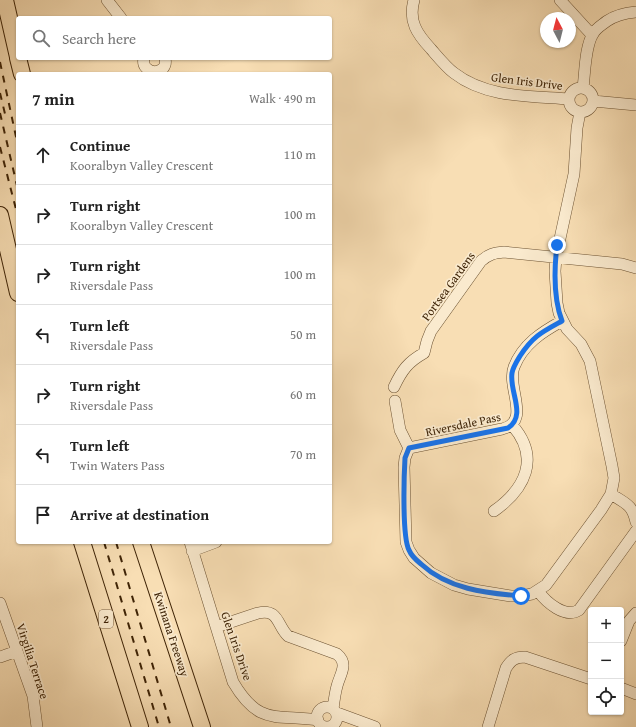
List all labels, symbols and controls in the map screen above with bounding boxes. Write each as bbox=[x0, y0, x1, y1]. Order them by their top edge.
north arrow bbox=[540, 12, 576, 48]
search box bbox=[16, 16, 332, 60]
icon: search bbox=[30, 27, 52, 49]
text: Search here bbox=[62, 28, 136, 49]
street label: Glen Iris Drive bbox=[490, 68, 564, 94]
text: 7 min bbox=[32, 86, 74, 111]
text: Walk · 490 m bbox=[249, 89, 316, 108]
text: Continue bbox=[70, 135, 131, 156]
icon: ahead bbox=[32, 144, 54, 166]
text: 110 m bbox=[284, 145, 316, 164]
text: Kooralbyn Valley Crescent bbox=[70, 156, 213, 175]
text: Turn right bbox=[70, 195, 141, 216]
icon: right bbox=[32, 204, 54, 226]
text: 100 m bbox=[284, 205, 316, 224]
text: Kooralbyn Valley Crescent bbox=[70, 216, 213, 235]
route end bbox=[548, 236, 566, 254]
street label: Portsea Gardens bbox=[417, 248, 479, 324]
text: Turn right bbox=[70, 255, 141, 276]
icon: right bbox=[32, 264, 54, 286]
text: 100 m bbox=[284, 265, 316, 284]
text: Riversdale Pass bbox=[70, 276, 153, 295]
text: Turn left bbox=[70, 315, 129, 336]
icon: left bbox=[32, 324, 54, 346]
text: 50 m bbox=[290, 325, 316, 344]
text: Riversdale Pass bbox=[70, 336, 153, 355]
text: Turn right bbox=[70, 375, 141, 396]
icon: right bbox=[32, 384, 54, 406]
text: 60 m bbox=[290, 385, 316, 404]
text: Riversdale Pass bbox=[70, 396, 153, 415]
street label: Riversdale Pass bbox=[424, 408, 502, 440]
text: Turn left bbox=[70, 435, 129, 456]
icon: left bbox=[32, 444, 54, 466]
text: 70 m bbox=[290, 445, 316, 464]
text: Twin Waters Pass bbox=[70, 456, 165, 475]
icon: arrive bbox=[32, 504, 54, 526]
text: Arrive at destination bbox=[70, 504, 209, 525]
route start bbox=[512, 587, 530, 605]
street label: Kwinana Freeway bbox=[150, 589, 194, 679]
map controls bbox=[588, 607, 624, 715]
button: + bbox=[588, 607, 624, 643]
street label: Glen Iris Drive bbox=[217, 609, 257, 683]
road number: 2 bbox=[99, 610, 113, 628]
street label: Virgilia Terrace bbox=[13, 621, 53, 701]
button: − bbox=[588, 643, 624, 679]
button: locate bbox=[588, 679, 624, 715]

